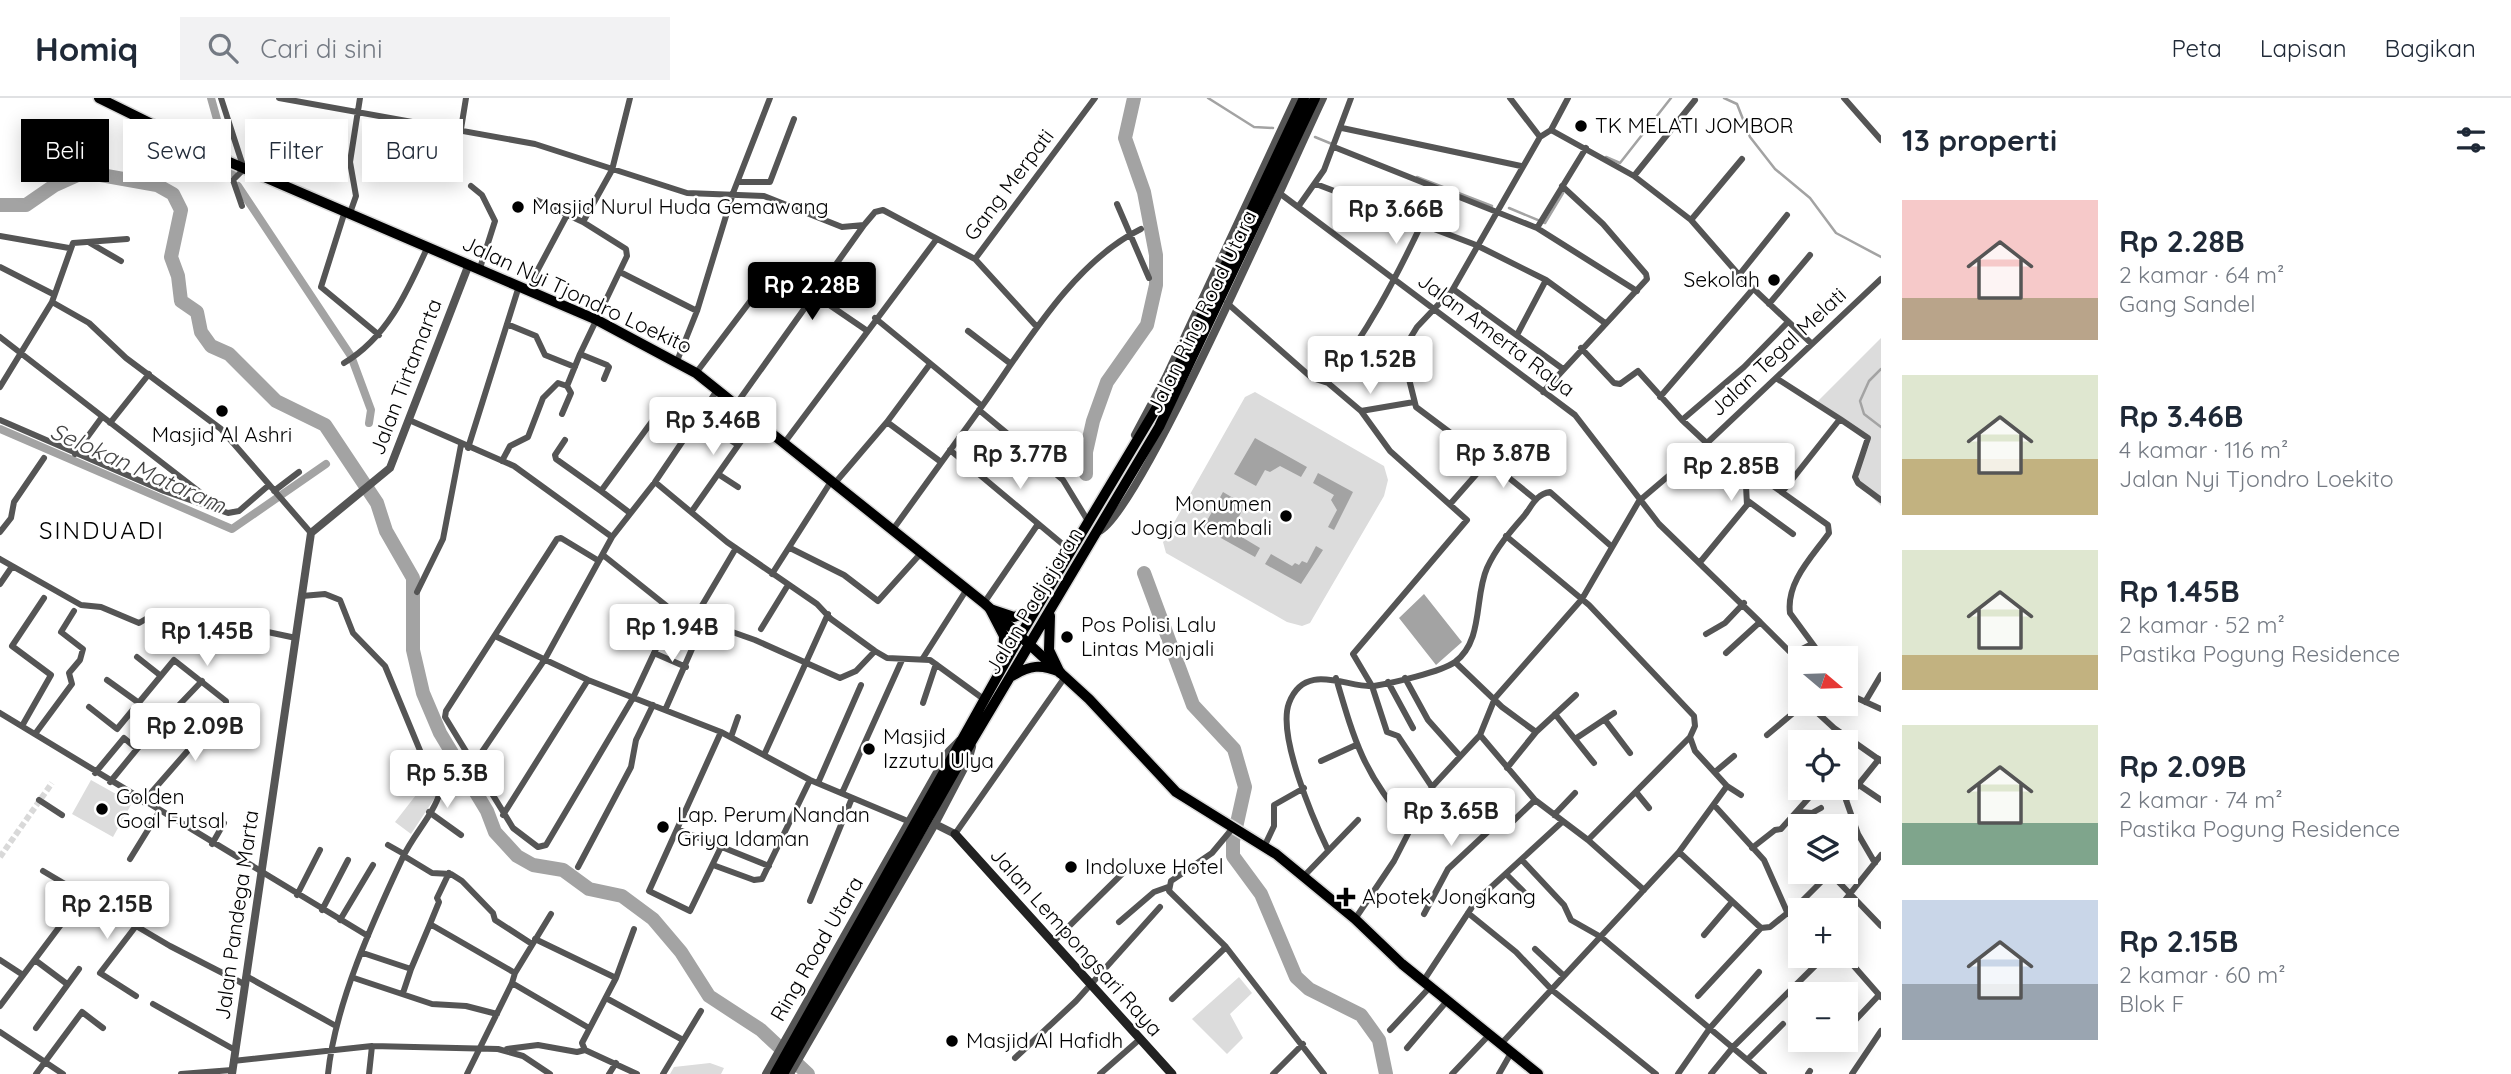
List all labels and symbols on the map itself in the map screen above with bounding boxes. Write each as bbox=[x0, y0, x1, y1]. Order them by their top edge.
place label: TK MELATI JOMBOR bbox=[1595, 112, 1794, 138]
marker: TK MELATI JOMBOR bbox=[1573, 118, 1589, 134]
street label: Gang Merpati bbox=[958, 123, 1059, 245]
pin: Rp 3.66B bbox=[1324, 186, 1468, 246]
place label: Masjid Nurul Huda Gemawang bbox=[532, 193, 829, 219]
marker: Masjid Nurul Huda Gemawang bbox=[510, 199, 526, 215]
street label: Jalan Ring Road Utara bbox=[1141, 206, 1262, 417]
street label: Jalan Nyi Tjondro Loekito bbox=[458, 229, 697, 359]
pin: Rp 2.28B bbox=[740, 262, 884, 322]
place label: Sekolah bbox=[1683, 266, 1760, 292]
street label: Jalan Amerta Raya bbox=[1413, 267, 1580, 402]
marker: Sekolah bbox=[1766, 272, 1782, 288]
street label: Jalan Tegal Melati bbox=[1704, 281, 1851, 421]
street label: Jalan Tirtamarta bbox=[363, 295, 447, 458]
pin: Rp 1.52B bbox=[1298, 336, 1442, 396]
pin: Rp 3.46B bbox=[641, 398, 785, 457]
marker: Masjid Al Ashri bbox=[214, 403, 230, 419]
water label: Selokan Mataram bbox=[46, 416, 231, 520]
place label: Masjid Al Ashri bbox=[152, 421, 292, 447]
pin: Rp 3.87B bbox=[1431, 430, 1575, 490]
pin: Rp 3.77B bbox=[948, 432, 1092, 491]
pin: Rp 2.85B bbox=[1659, 444, 1803, 503]
place label: Monumen Jogja Kembali bbox=[1130, 490, 1272, 540]
marker: Monumen Jogja Kembali bbox=[1278, 508, 1294, 524]
district label: SINDUADI bbox=[39, 515, 165, 545]
street label: Jalan Padjajaran bbox=[979, 522, 1087, 679]
pin: Rp 1.94B bbox=[600, 604, 744, 664]
pin: Rp 1.45B bbox=[135, 608, 279, 668]
place label: Pos Polisi Lalu Lintas Monjali bbox=[1081, 611, 1217, 661]
marker: Pos Polisi Lalu Lintas Monjali bbox=[1059, 629, 1075, 645]
north arrow bbox=[1788, 646, 1858, 716]
pin: Rp 2.09B bbox=[123, 704, 267, 763]
place label: Masjid Izzutul Ulya bbox=[883, 723, 994, 773]
marker: Masjid Izzutul Ulya bbox=[861, 741, 877, 757]
pin: Rp 5.3B bbox=[382, 750, 512, 810]
place label: Golden Goal Futsal bbox=[116, 783, 225, 833]
pin: Rp 3.65B bbox=[1379, 788, 1523, 848]
marker: Golden Goal Futsal bbox=[94, 801, 110, 817]
place label: Lap. Perum Nandan Griya Idaman bbox=[677, 801, 870, 851]
street label: Jalan Pandega Marta bbox=[208, 808, 264, 1021]
marker: Lap. Perum Nandan Griya Idaman bbox=[655, 819, 671, 835]
street label: Jalan Lempongsari Raya bbox=[985, 841, 1169, 1041]
place label: Indoluxe Hotel bbox=[1085, 853, 1224, 879]
marker: Indoluxe Hotel bbox=[1063, 859, 1079, 875]
street label: Ring Road Utara bbox=[764, 872, 868, 1025]
pin: Rp 2.15B bbox=[35, 882, 179, 941]
place label: Apotek Jongkang bbox=[1362, 883, 1536, 909]
marker: Apotek Jongkang bbox=[1336, 887, 1356, 907]
place label: Masjid Al Hafidh bbox=[966, 1027, 1123, 1053]
marker: Masjid Al Hafidh bbox=[944, 1033, 960, 1049]

